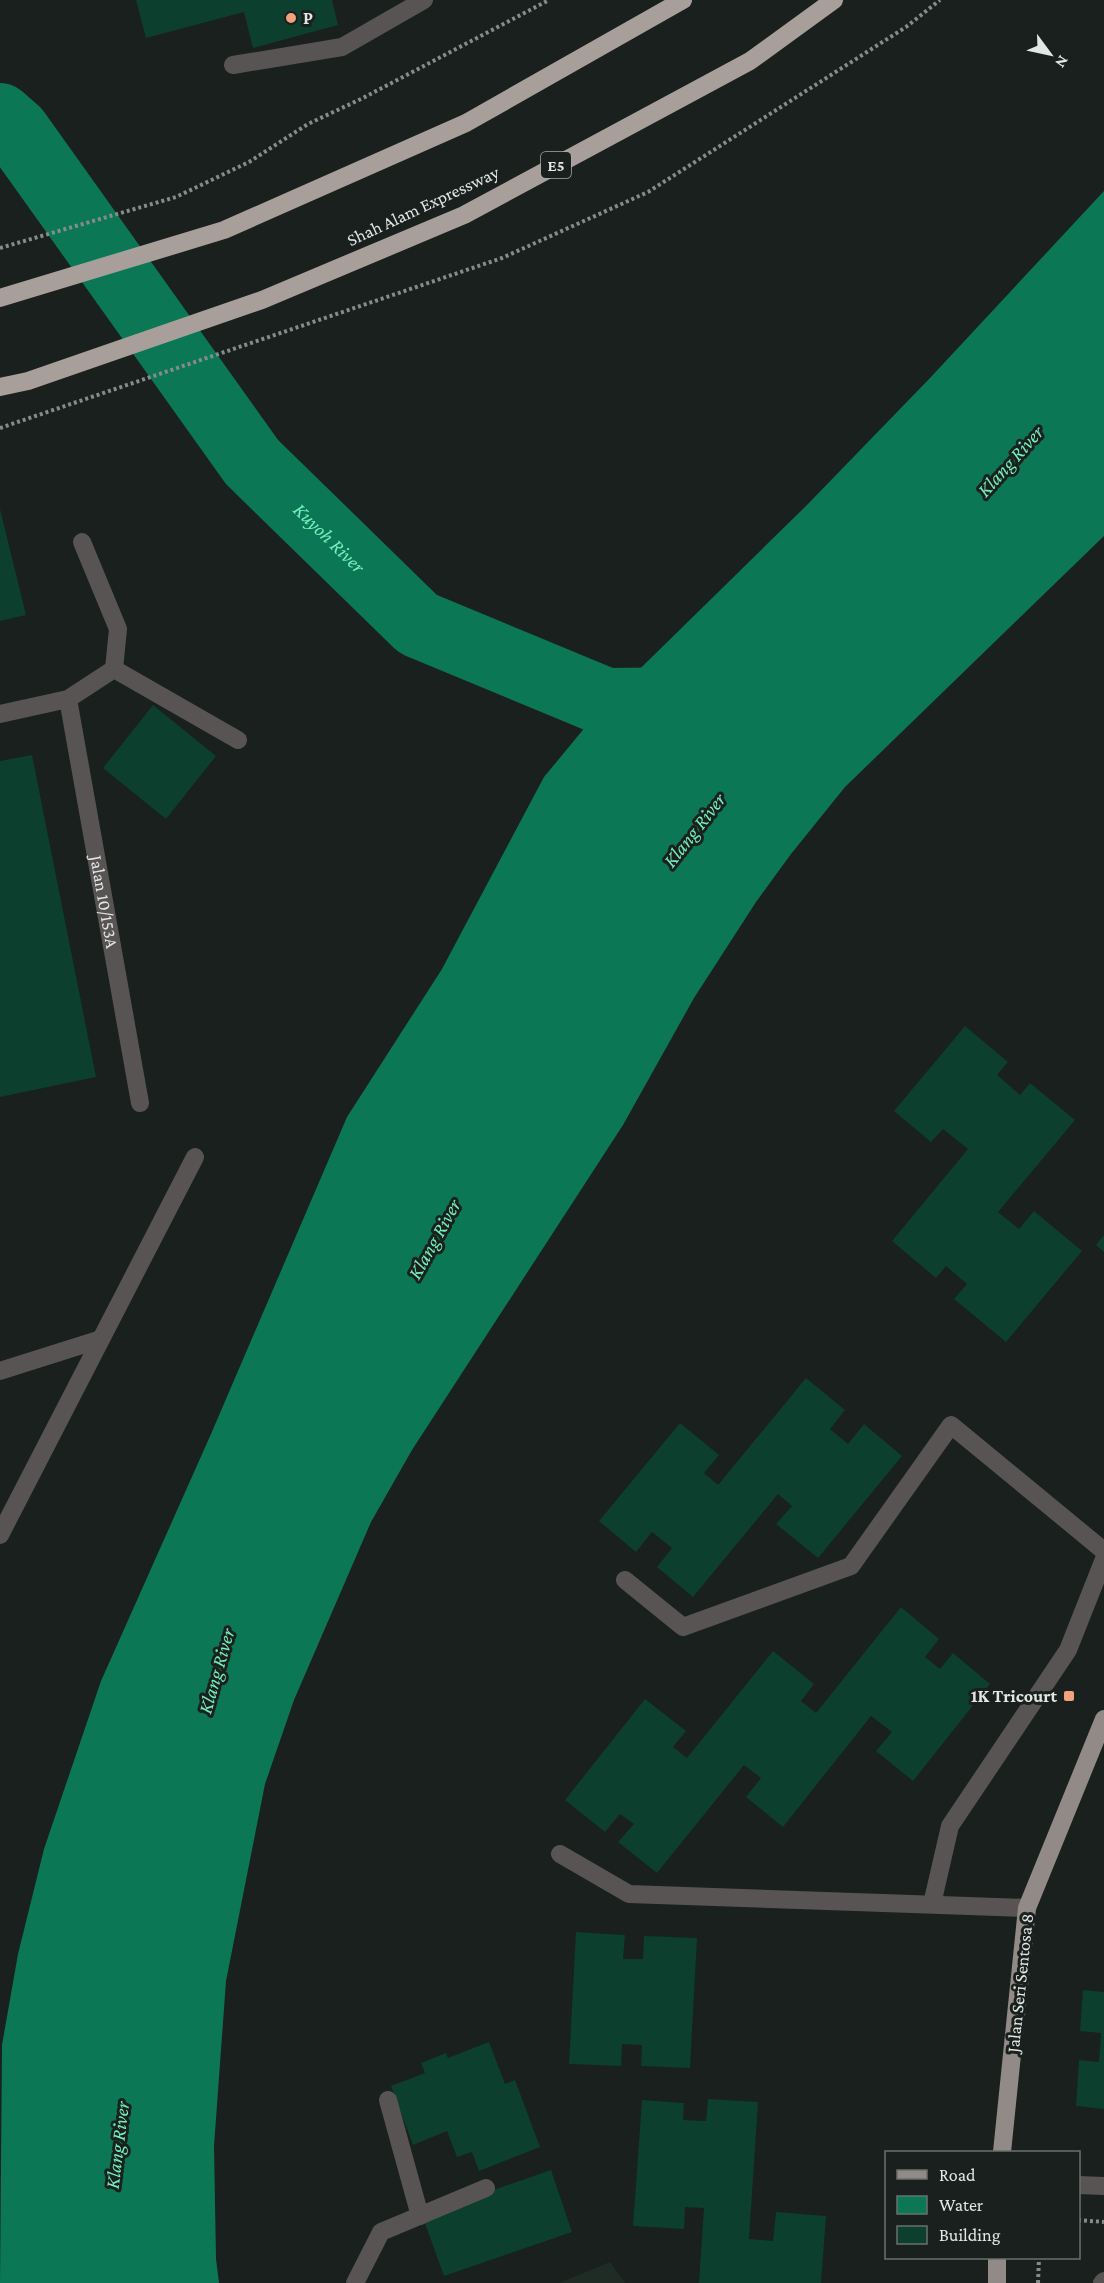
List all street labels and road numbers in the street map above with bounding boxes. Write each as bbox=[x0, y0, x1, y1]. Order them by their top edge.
road number: E5 bbox=[541, 152, 571, 178]
street label: Shah Alam Expressway bbox=[344, 162, 503, 250]
street label: Jalan 10/153A bbox=[86, 852, 122, 951]
street label: Jalan Seri Sentosa 8 bbox=[1003, 1912, 1037, 2056]

